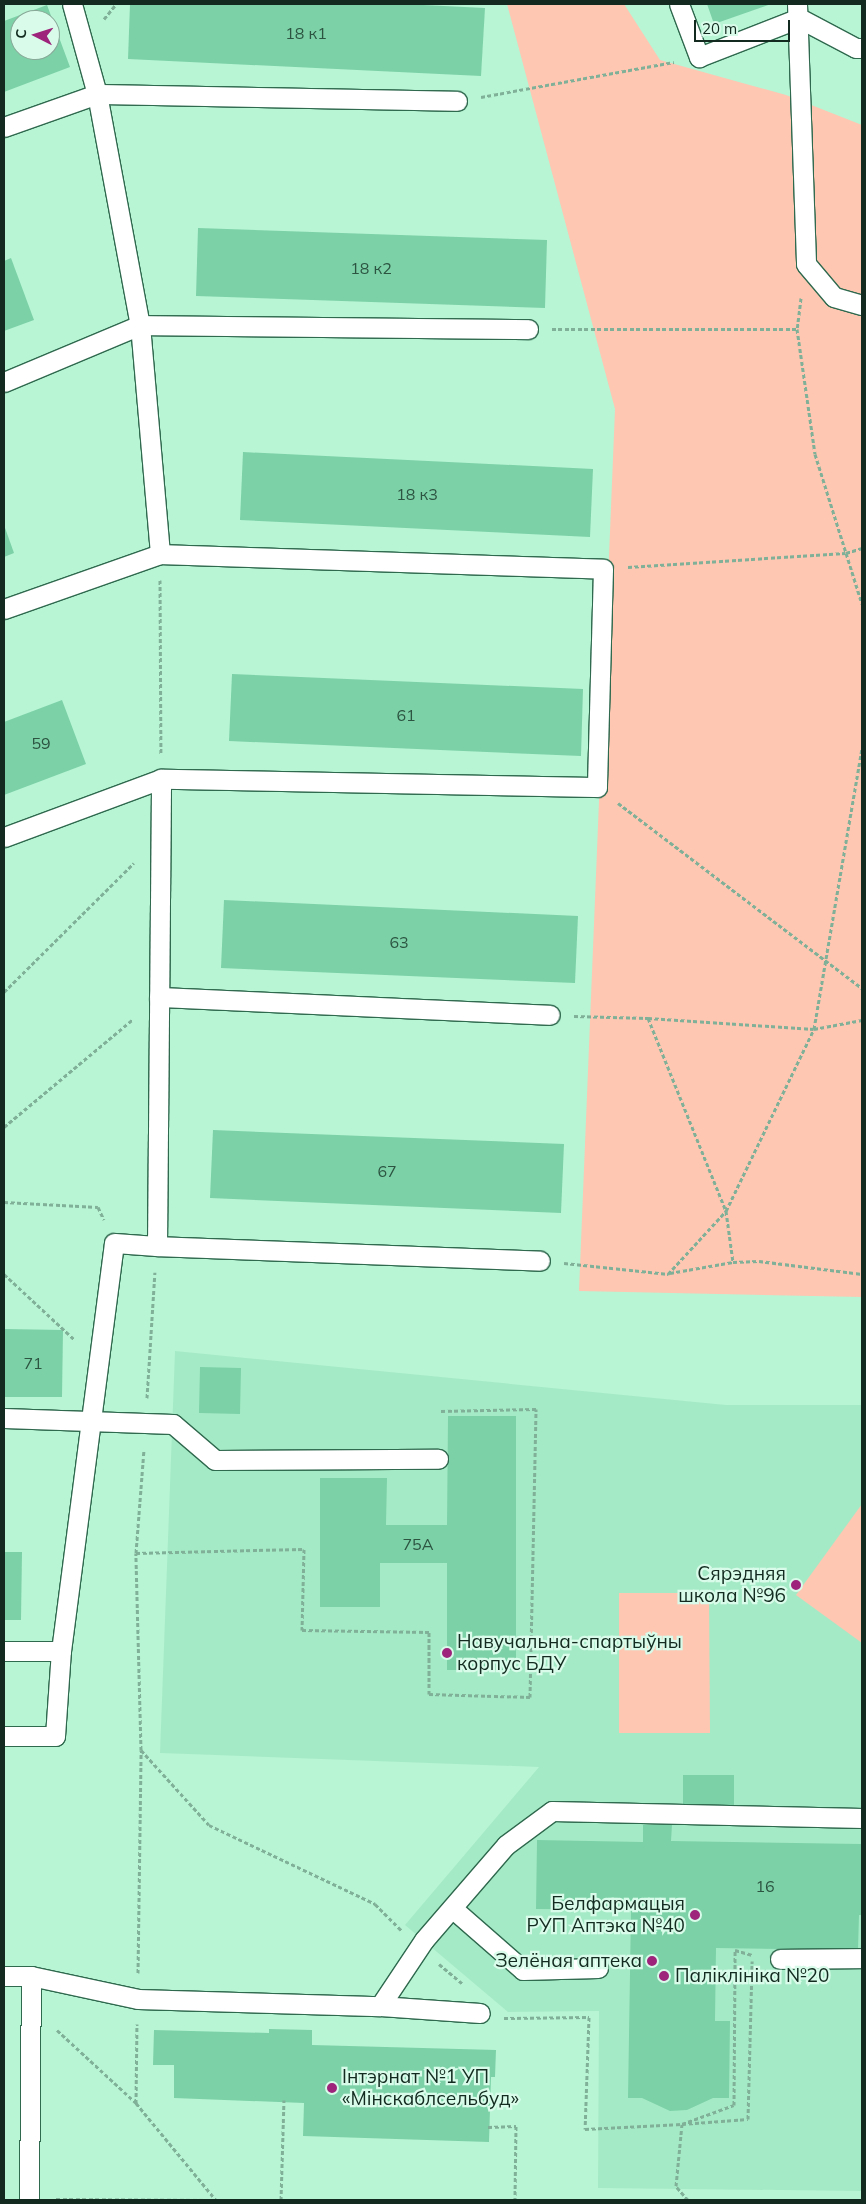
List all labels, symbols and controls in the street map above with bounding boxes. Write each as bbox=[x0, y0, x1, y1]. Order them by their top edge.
north arrow bbox=[10, 10, 60, 60]
scale bar bbox=[696, 10, 792, 42]
text: 20 m bbox=[702, 19, 737, 38]
house number: 18 к1 bbox=[285, 23, 327, 43]
text: С bbox=[12, 28, 30, 39]
house number: 18 к2 bbox=[350, 258, 392, 278]
house number: 18 к3 bbox=[396, 484, 438, 504]
house number: 61 bbox=[396, 705, 416, 725]
house number: 59 bbox=[31, 733, 51, 753]
house number: 63 bbox=[389, 932, 409, 952]
house number: 67 bbox=[377, 1161, 397, 1181]
house number: 71 bbox=[23, 1353, 43, 1373]
house number: 75А bbox=[403, 1534, 433, 1554]
place label: Сярэдняя школа №96 bbox=[678, 1563, 786, 1607]
marker: Сярэдняя школа №96 bbox=[790, 1579, 802, 1591]
place label: Навучальна-спартыўны корпус БДУ bbox=[457, 1631, 682, 1675]
marker: Навучальна-спартыўны корпус БДУ bbox=[441, 1647, 453, 1659]
house number: 16 bbox=[755, 1876, 775, 1896]
place label: Белфармацыя РУП Аптэка №40 bbox=[527, 1893, 685, 1937]
marker: Белфармацыя РУП Аптэка №40 bbox=[689, 1909, 701, 1921]
place label: Зелёная аптека bbox=[495, 1950, 642, 1972]
marker: Зелёная аптека bbox=[646, 1955, 658, 1967]
place label: Паліклініка №20 bbox=[675, 1965, 829, 1987]
marker: Паліклініка №20 bbox=[657, 1969, 671, 1983]
place label: Інтэрнат №1 УП «Мінскаблсельбуд» bbox=[342, 2066, 519, 2110]
marker: Інтэрнат №1 УП «Мінскаблсельбуд» bbox=[326, 2082, 338, 2094]

